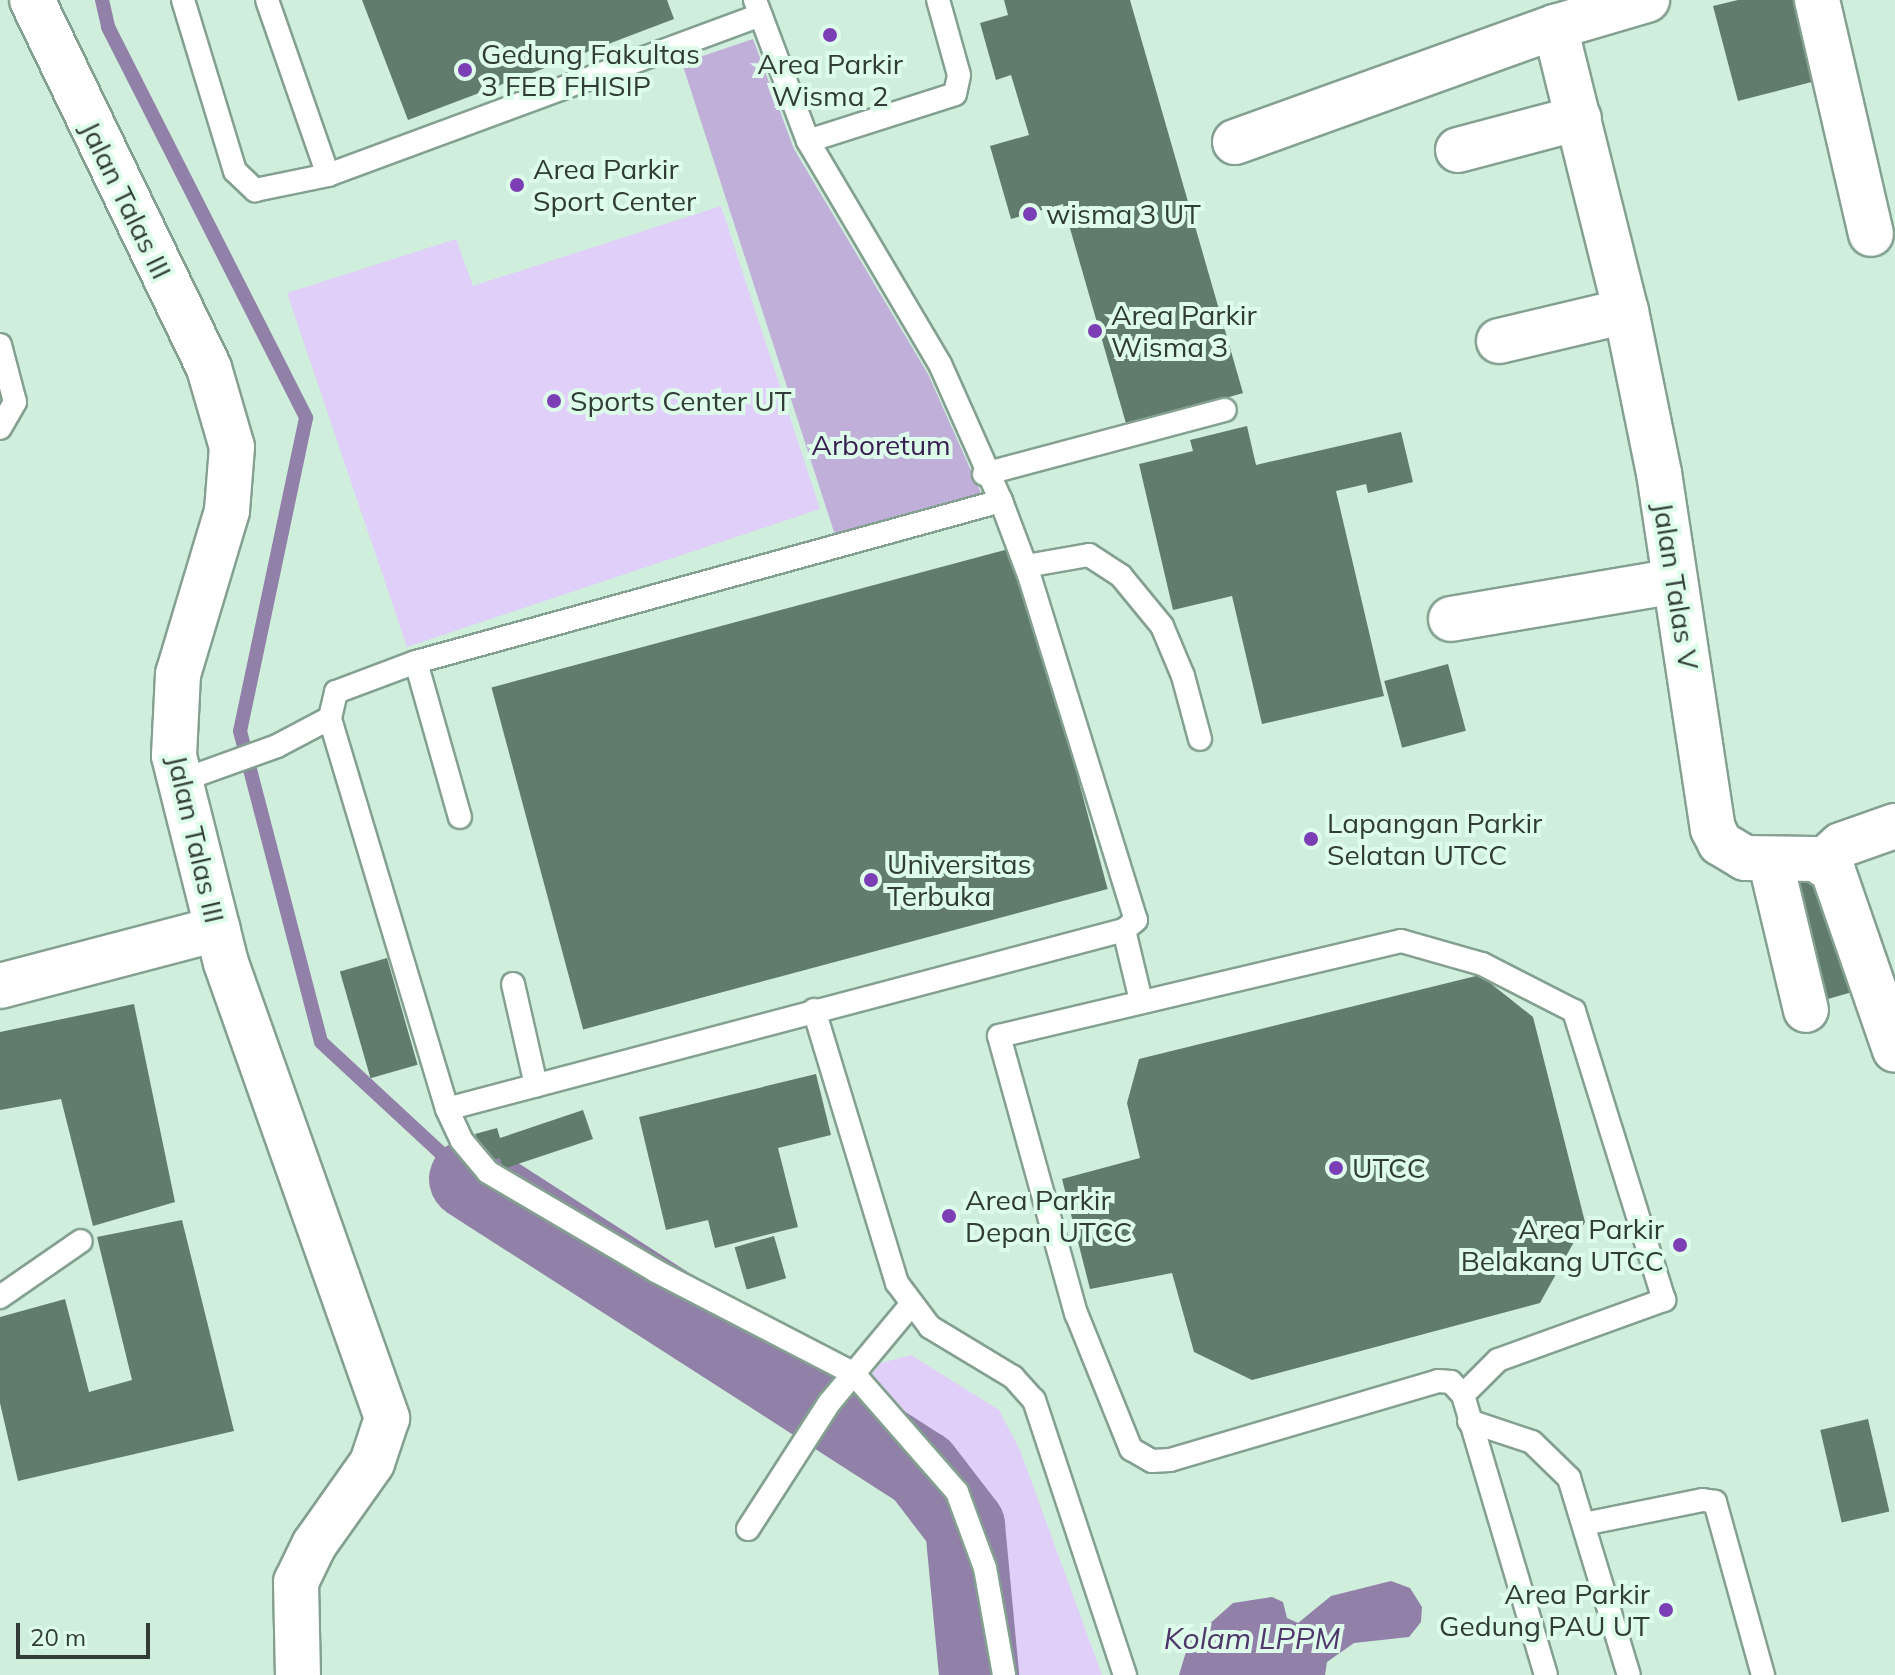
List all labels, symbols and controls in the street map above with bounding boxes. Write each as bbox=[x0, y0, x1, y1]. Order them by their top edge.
marker: Area Parkir Wisma 2 bbox=[821, 26, 839, 44]
place label: Gedung Fakultas 3 FEB FHISIP bbox=[481, 37, 700, 103]
place label: Area Parkir Wisma 2 bbox=[757, 47, 903, 113]
marker: Gedung Fakultas 3 FEB FHISIP bbox=[456, 61, 474, 79]
street label: Jalan Talas III bbox=[73, 116, 179, 284]
place label: Area Parkir Sport Center bbox=[533, 152, 696, 218]
marker: Area Parkir Sport Center bbox=[508, 176, 526, 194]
place label: wisma 3 UT bbox=[1046, 197, 1201, 231]
marker: wisma 3 UT bbox=[1021, 205, 1039, 223]
place label: Area Parkir Wisma 3 bbox=[1111, 298, 1257, 364]
marker: Area Parkir Wisma 3 bbox=[1086, 322, 1104, 340]
place label: Sports Center UT bbox=[570, 384, 792, 418]
marker: Sports Center UT bbox=[545, 392, 563, 410]
park label: Arboretum bbox=[811, 428, 951, 462]
street label: Jalan Talas V bbox=[1646, 500, 1706, 672]
street label: Jalan Talas III bbox=[160, 752, 232, 926]
place label: Lapangan Parkir Selatan UTCC bbox=[1327, 806, 1542, 872]
marker: Lapangan Parkir Selatan UTCC bbox=[1302, 830, 1320, 848]
place label: Universitas Terbuka bbox=[887, 847, 1031, 913]
marker: Universitas Terbuka bbox=[862, 871, 880, 889]
place label: UTCC bbox=[1352, 1151, 1426, 1185]
marker: UTCC bbox=[1327, 1159, 1345, 1177]
place label: Area Parkir Depan UTCC bbox=[965, 1183, 1132, 1249]
marker: Area Parkir Depan UTCC bbox=[940, 1207, 958, 1225]
place label: Area Parkir Belakang UTCC bbox=[1461, 1212, 1664, 1278]
marker: Area Parkir Belakang UTCC bbox=[1671, 1236, 1689, 1254]
place label: Area Parkir Gedung PAU UT bbox=[1439, 1577, 1650, 1643]
marker: Area Parkir Gedung PAU UT bbox=[1657, 1601, 1675, 1619]
scale bar bbox=[20, 1607, 154, 1657]
water label: Kolam LPPM bbox=[1164, 1620, 1340, 1656]
text: 20 m bbox=[30, 1622, 86, 1652]

